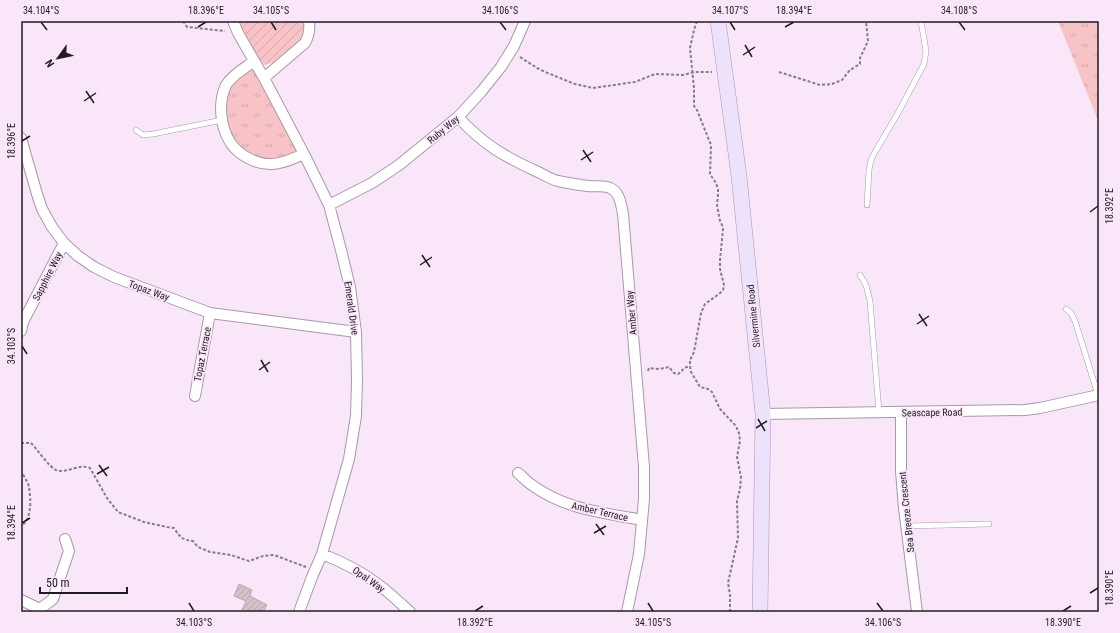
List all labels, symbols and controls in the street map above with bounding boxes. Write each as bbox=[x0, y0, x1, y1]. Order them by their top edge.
text: 34.104°S bbox=[23, 5, 59, 16]
text: 18.396°E bbox=[188, 5, 224, 16]
text: 34.105°S bbox=[253, 5, 289, 16]
text: 34.106°S bbox=[482, 5, 518, 16]
text: 34.107°S bbox=[712, 5, 748, 16]
text: 18.394°E bbox=[776, 5, 812, 16]
text: 34.108°S bbox=[941, 5, 977, 16]
north arrow bbox=[38, 38, 78, 78]
text: N bbox=[43, 57, 57, 70]
street label: Ruby Way bbox=[425, 113, 461, 146]
text: 18.396°E bbox=[6, 123, 17, 159]
text: 18.392°E bbox=[1104, 188, 1115, 224]
street label: Sapphire Way bbox=[30, 250, 64, 302]
street label: Topaz Way bbox=[127, 278, 171, 303]
street label: Emerald Drive bbox=[342, 280, 361, 336]
street label: Silvermine Road bbox=[745, 284, 762, 348]
street label: Amber Way bbox=[624, 290, 639, 336]
street label: Topaz Terrace bbox=[192, 326, 213, 382]
text: 34.103°S bbox=[6, 328, 17, 364]
street label: Seascape Road bbox=[902, 406, 962, 419]
street label: Sea Breeze Crescent bbox=[897, 471, 916, 553]
street label: Amber Terrace bbox=[571, 500, 629, 523]
text: 18.394°E bbox=[6, 505, 17, 541]
street label: Opal Way bbox=[351, 564, 387, 594]
scale bar bbox=[40, 569, 127, 595]
text: 18.390°E bbox=[1104, 570, 1115, 606]
text: 50 m bbox=[46, 576, 70, 590]
text: 34.103°S bbox=[176, 617, 212, 628]
text: 18.392°E bbox=[457, 617, 493, 628]
text: 34.105°S bbox=[635, 617, 671, 628]
text: 34.106°S bbox=[865, 617, 901, 628]
text: 18.390°E bbox=[1045, 617, 1081, 628]

